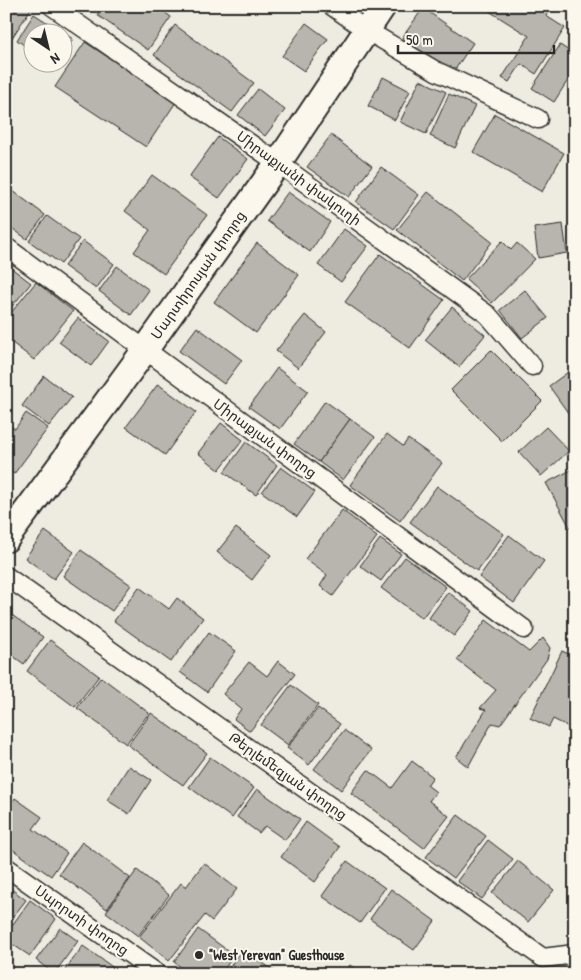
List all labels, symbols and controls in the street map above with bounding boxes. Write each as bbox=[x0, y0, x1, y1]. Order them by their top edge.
north arrow bbox=[22, 22, 72, 72]
scale bar bbox=[398, 22, 555, 54]
text: 50 m bbox=[406, 29, 433, 50]
text: N bbox=[47, 49, 64, 69]
street label: Միրաքյանի փակուղի bbox=[233, 126, 365, 229]
street label: Մարտիրոսյան փողոց bbox=[146, 207, 249, 343]
street label: Միրաքյան փողոց bbox=[210, 394, 321, 482]
street label: Թերլեմեզյան փողոց bbox=[225, 728, 351, 824]
street label: Սպորտի փողոց bbox=[32, 880, 133, 959]
place label: "West Yerevan" Guesthouse bbox=[209, 945, 345, 964]
marker: "West Yerevan" Guesthouse bbox=[193, 949, 205, 961]

